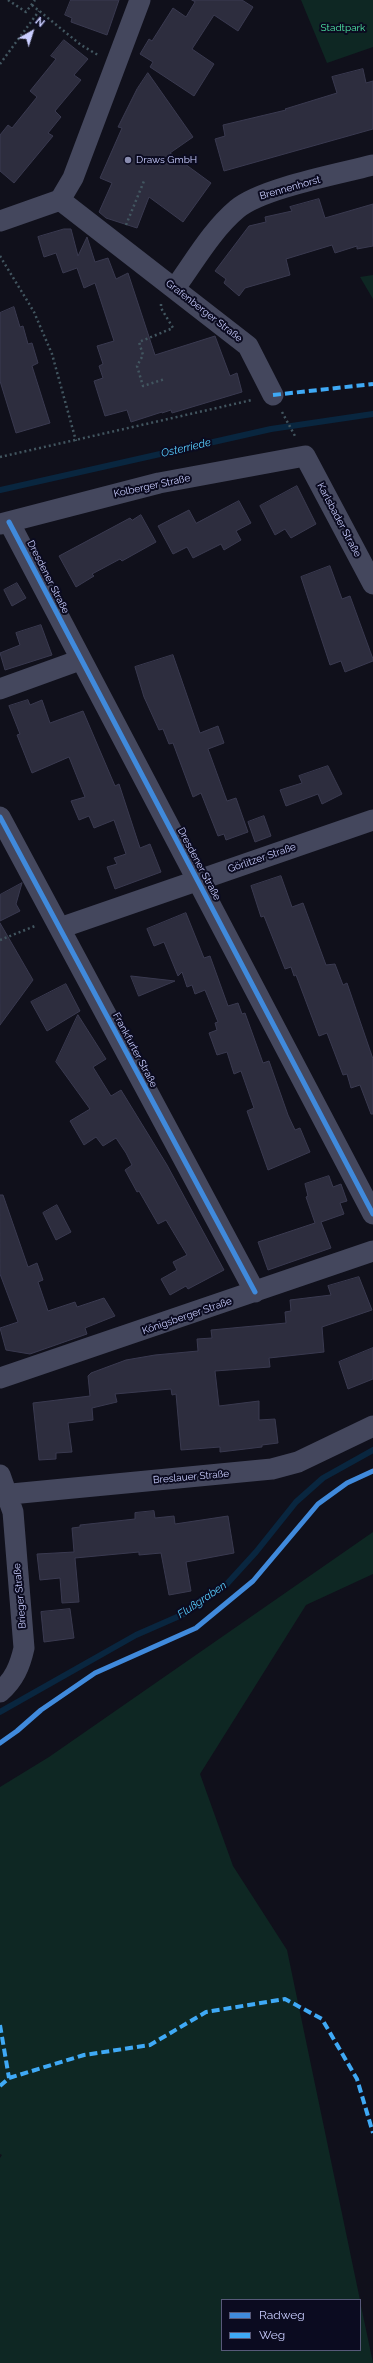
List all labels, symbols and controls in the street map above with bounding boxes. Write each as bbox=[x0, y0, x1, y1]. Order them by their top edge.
north arrow bbox=[12, 12, 52, 52]
text: N bbox=[33, 15, 47, 30]
park label: Stadtpark bbox=[321, 22, 365, 34]
place label: Draws GmbH bbox=[136, 154, 197, 166]
marker: Draws GmbH bbox=[123, 155, 133, 165]
street label: Brennenhorst bbox=[258, 174, 322, 202]
street label: Grafenberger Straße bbox=[163, 277, 245, 345]
water label: Osterriede bbox=[160, 436, 212, 460]
street label: Kolberger Straße bbox=[113, 472, 191, 500]
street label: Karlsbader Straße bbox=[314, 481, 364, 559]
street label: Dresdener Straße bbox=[24, 538, 72, 616]
street label: Dresdener Straße bbox=[175, 826, 223, 902]
street label: Görlitzer Straße bbox=[226, 841, 298, 875]
street label: Frankfurter Straße bbox=[110, 1010, 160, 1090]
street label: Königsberger Straße bbox=[140, 1295, 234, 1337]
street label: Breslauer Straße bbox=[152, 1468, 230, 1486]
street label: Brieger Straße bbox=[11, 1563, 29, 1629]
water label: Flußgraben bbox=[175, 1579, 229, 1621]
legend bbox=[221, 2299, 361, 2351]
text: Radweg bbox=[259, 2308, 305, 2322]
text: Weg bbox=[259, 2328, 285, 2342]

